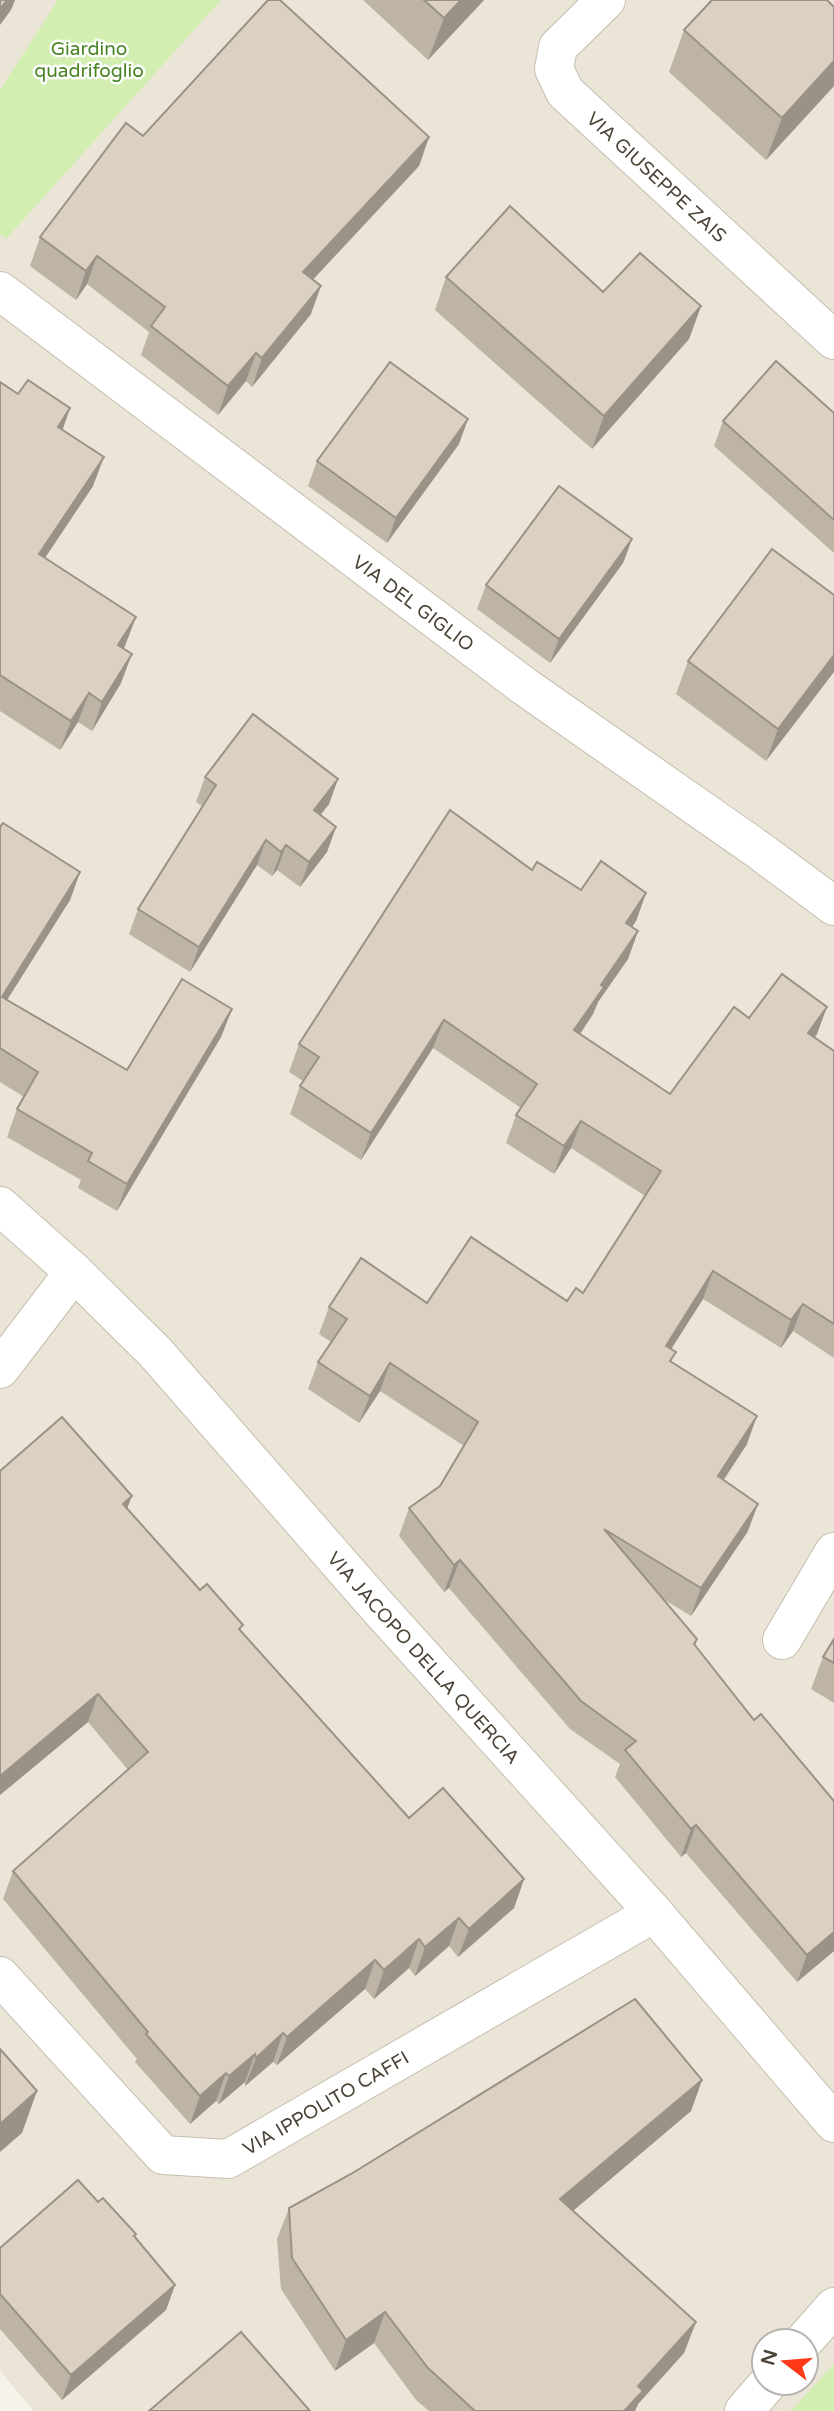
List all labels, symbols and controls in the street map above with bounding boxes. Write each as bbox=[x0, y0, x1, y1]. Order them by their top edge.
park label: Giardino quadrifoglio bbox=[34, 38, 144, 82]
street label: VIA GIUSEPPE ZAIS bbox=[582, 108, 731, 247]
street label: VIA DEL GIGLIO bbox=[348, 551, 478, 656]
street label: VIA JACOPO DELLA QUERCIA bbox=[322, 1547, 524, 1769]
street label: VIA IPPOLITO CAFFI bbox=[239, 2047, 413, 2160]
north arrow bbox=[750, 2327, 820, 2397]
text: N bbox=[757, 2347, 782, 2368]

